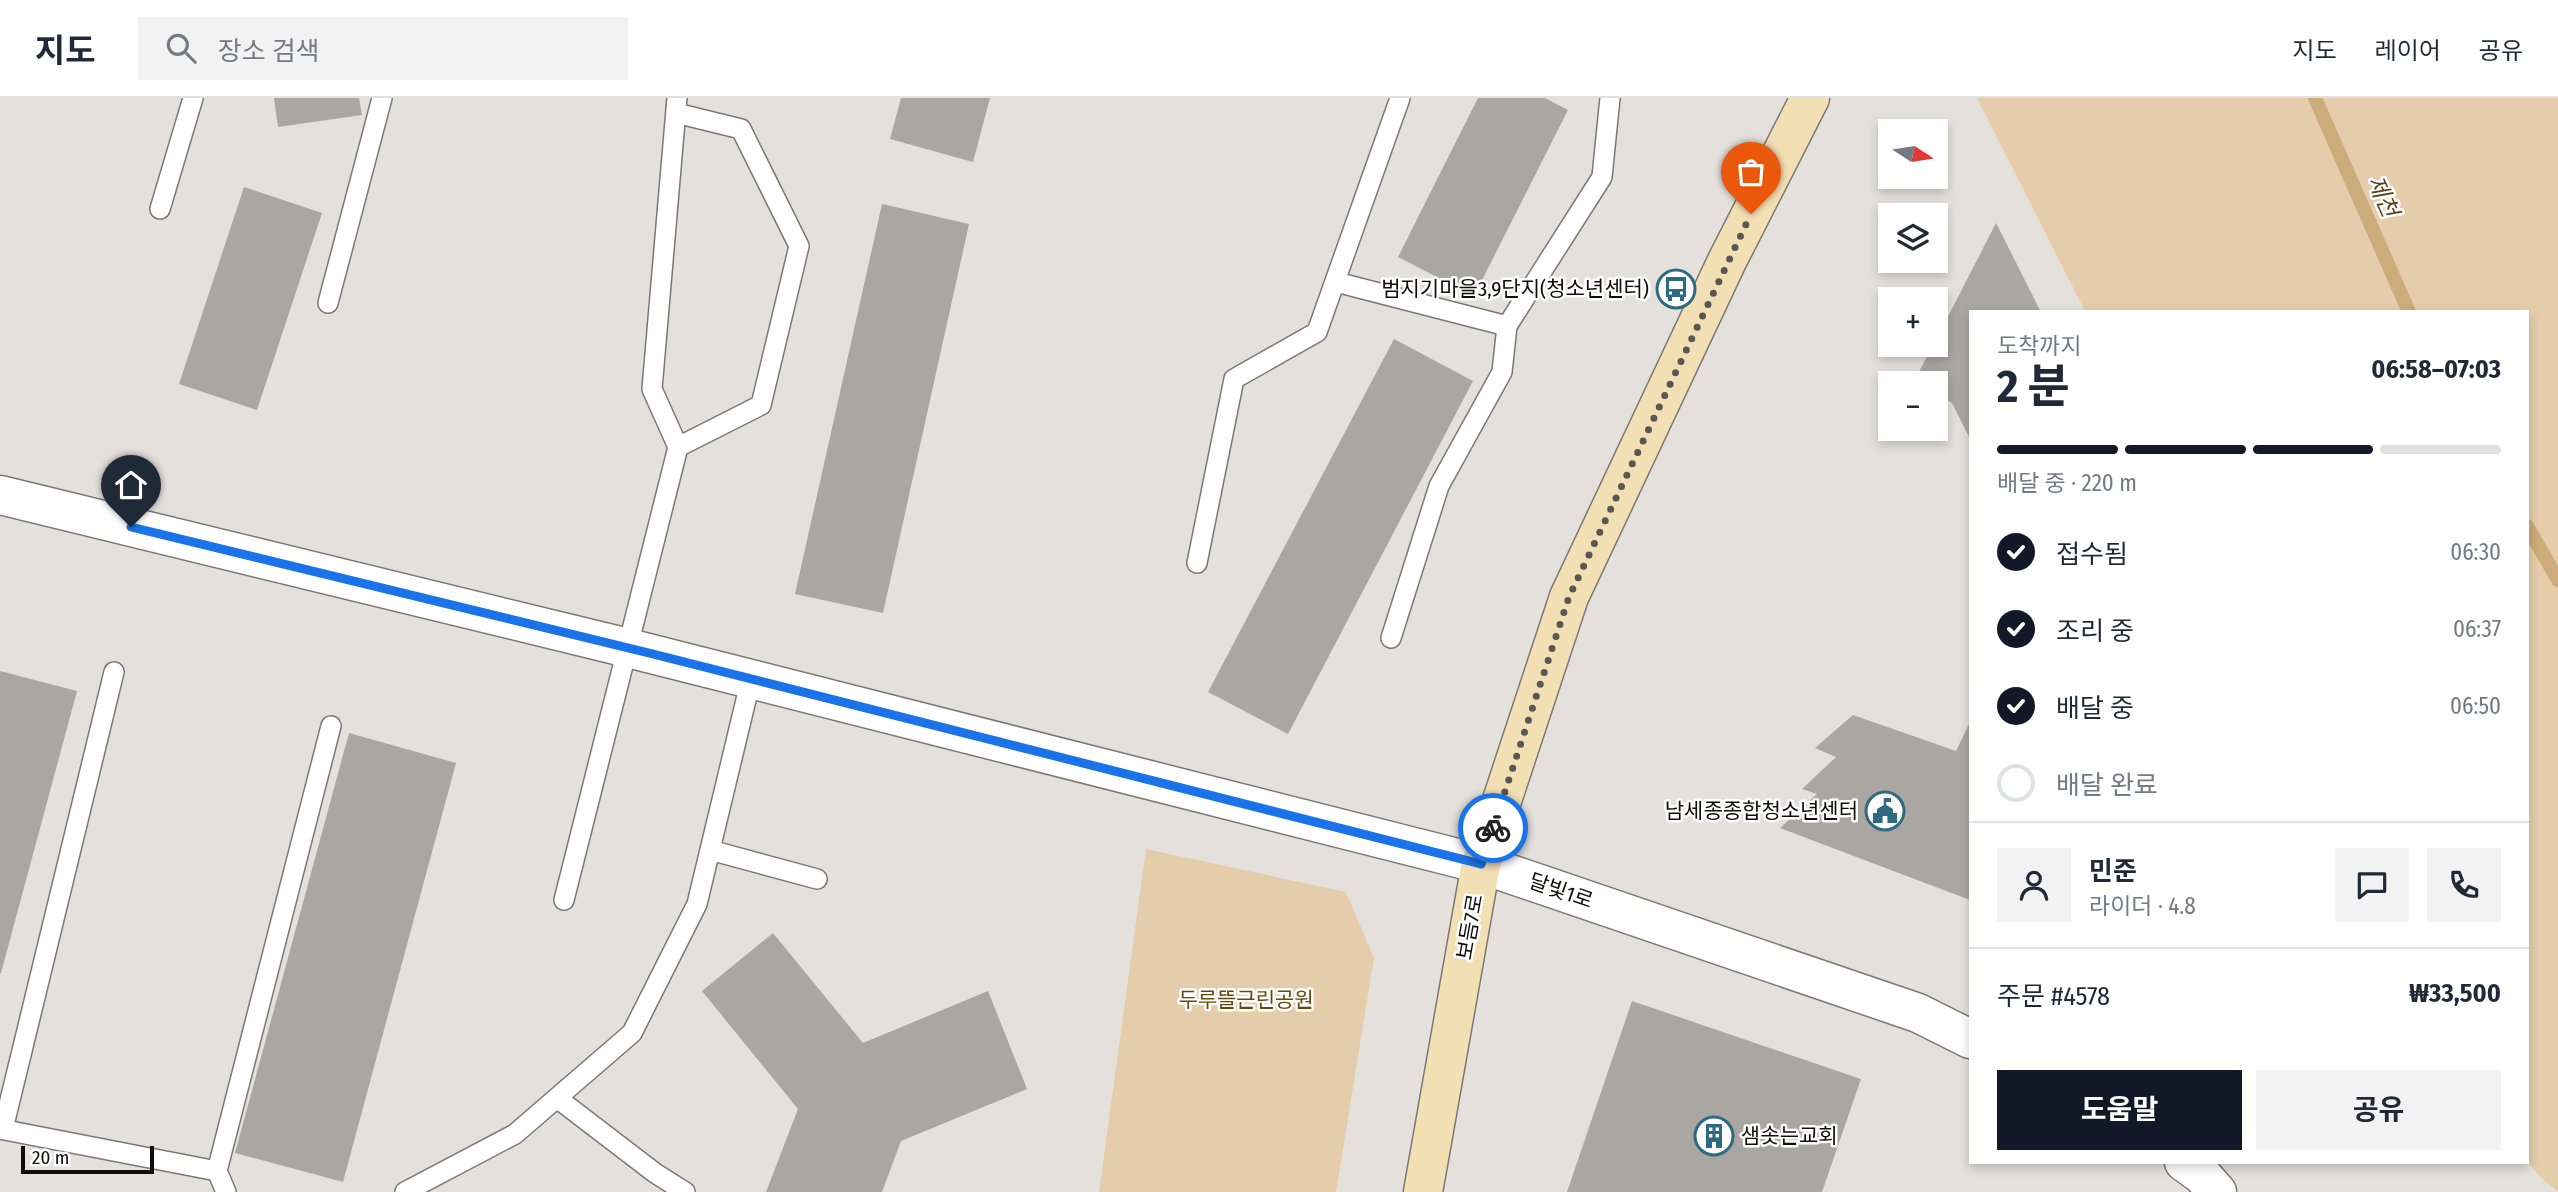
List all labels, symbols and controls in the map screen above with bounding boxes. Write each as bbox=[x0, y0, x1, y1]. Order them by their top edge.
search box bbox=[138, 17, 628, 80]
icon: search bbox=[162, 29, 200, 67]
text: 지도 bbox=[35, 31, 96, 71]
text: 장소 검색 bbox=[218, 36, 320, 67]
text: 지도 bbox=[2292, 37, 2337, 65]
text: 레이어 bbox=[2375, 37, 2441, 65]
text: 공유 bbox=[2479, 37, 2523, 65]
north arrow bbox=[1878, 119, 1948, 189]
map controls bbox=[1878, 119, 1948, 441]
pin bbox=[1721, 142, 1781, 214]
icon: bag bbox=[1732, 153, 1770, 191]
water label: 제천 bbox=[2362, 171, 2406, 224]
button: layers bbox=[1878, 203, 1948, 273]
bus stop icon: 범지기마을3,9단지(청소년센터) bbox=[1655, 268, 1697, 310]
place label: 범지기마을3,9단지(청소년센터) bbox=[1381, 276, 1649, 302]
button: + bbox=[1878, 287, 1948, 357]
text: 도착까지 bbox=[1997, 332, 2082, 360]
text: 06:58–07:03 bbox=[2371, 354, 2501, 385]
text: 2 분 bbox=[1997, 359, 2070, 414]
button: − bbox=[1878, 371, 1948, 441]
pin bbox=[101, 455, 161, 527]
icon: home bbox=[112, 466, 150, 504]
text: 배달 중 · 220 m bbox=[1997, 469, 2137, 497]
icon: check bbox=[1997, 533, 2035, 571]
text: 06:30 bbox=[2450, 538, 2501, 566]
text: 접수됨 bbox=[2056, 539, 2128, 570]
icon: check bbox=[1997, 610, 2035, 648]
text: 06:37 bbox=[2453, 615, 2501, 643]
text: 조리 중 bbox=[2056, 616, 2134, 647]
icon: check bbox=[1997, 687, 2035, 725]
text: 06:50 bbox=[2450, 692, 2501, 720]
text: 배달 중 bbox=[2056, 693, 2134, 724]
text: 배달 완료 bbox=[2056, 770, 2158, 801]
public building icon: 남세종종합청소년센터 bbox=[1864, 790, 1906, 832]
courier bbox=[1458, 793, 1528, 863]
place label: 남세종종합청소년센터 bbox=[1665, 798, 1858, 824]
icon: bike bbox=[1474, 809, 1512, 847]
button: person bbox=[1997, 848, 2071, 922]
button: chat bbox=[2335, 848, 2409, 922]
button: phone bbox=[2427, 848, 2501, 922]
text: 민준 bbox=[2089, 856, 2137, 887]
street label: 달빛1로 bbox=[1525, 868, 1597, 914]
street label: 보듬7로 bbox=[1451, 892, 1489, 962]
text: 라이더 · 4.8 bbox=[2089, 892, 2196, 920]
text: ₩33,500 bbox=[2409, 978, 2501, 1009]
text: 주문 #4578 bbox=[1997, 981, 2110, 1012]
park label: 두루뜰근린공원 bbox=[1178, 987, 1314, 1013]
button: 도움말 bbox=[1997, 1070, 2242, 1150]
button: 공유 bbox=[2256, 1070, 2501, 1150]
building icon: 샘솟는교회 bbox=[1693, 1115, 1735, 1157]
place label: 샘솟는교회 bbox=[1741, 1123, 1838, 1149]
scale bar bbox=[21, 1143, 154, 1175]
text: 20 m bbox=[32, 1146, 69, 1169]

